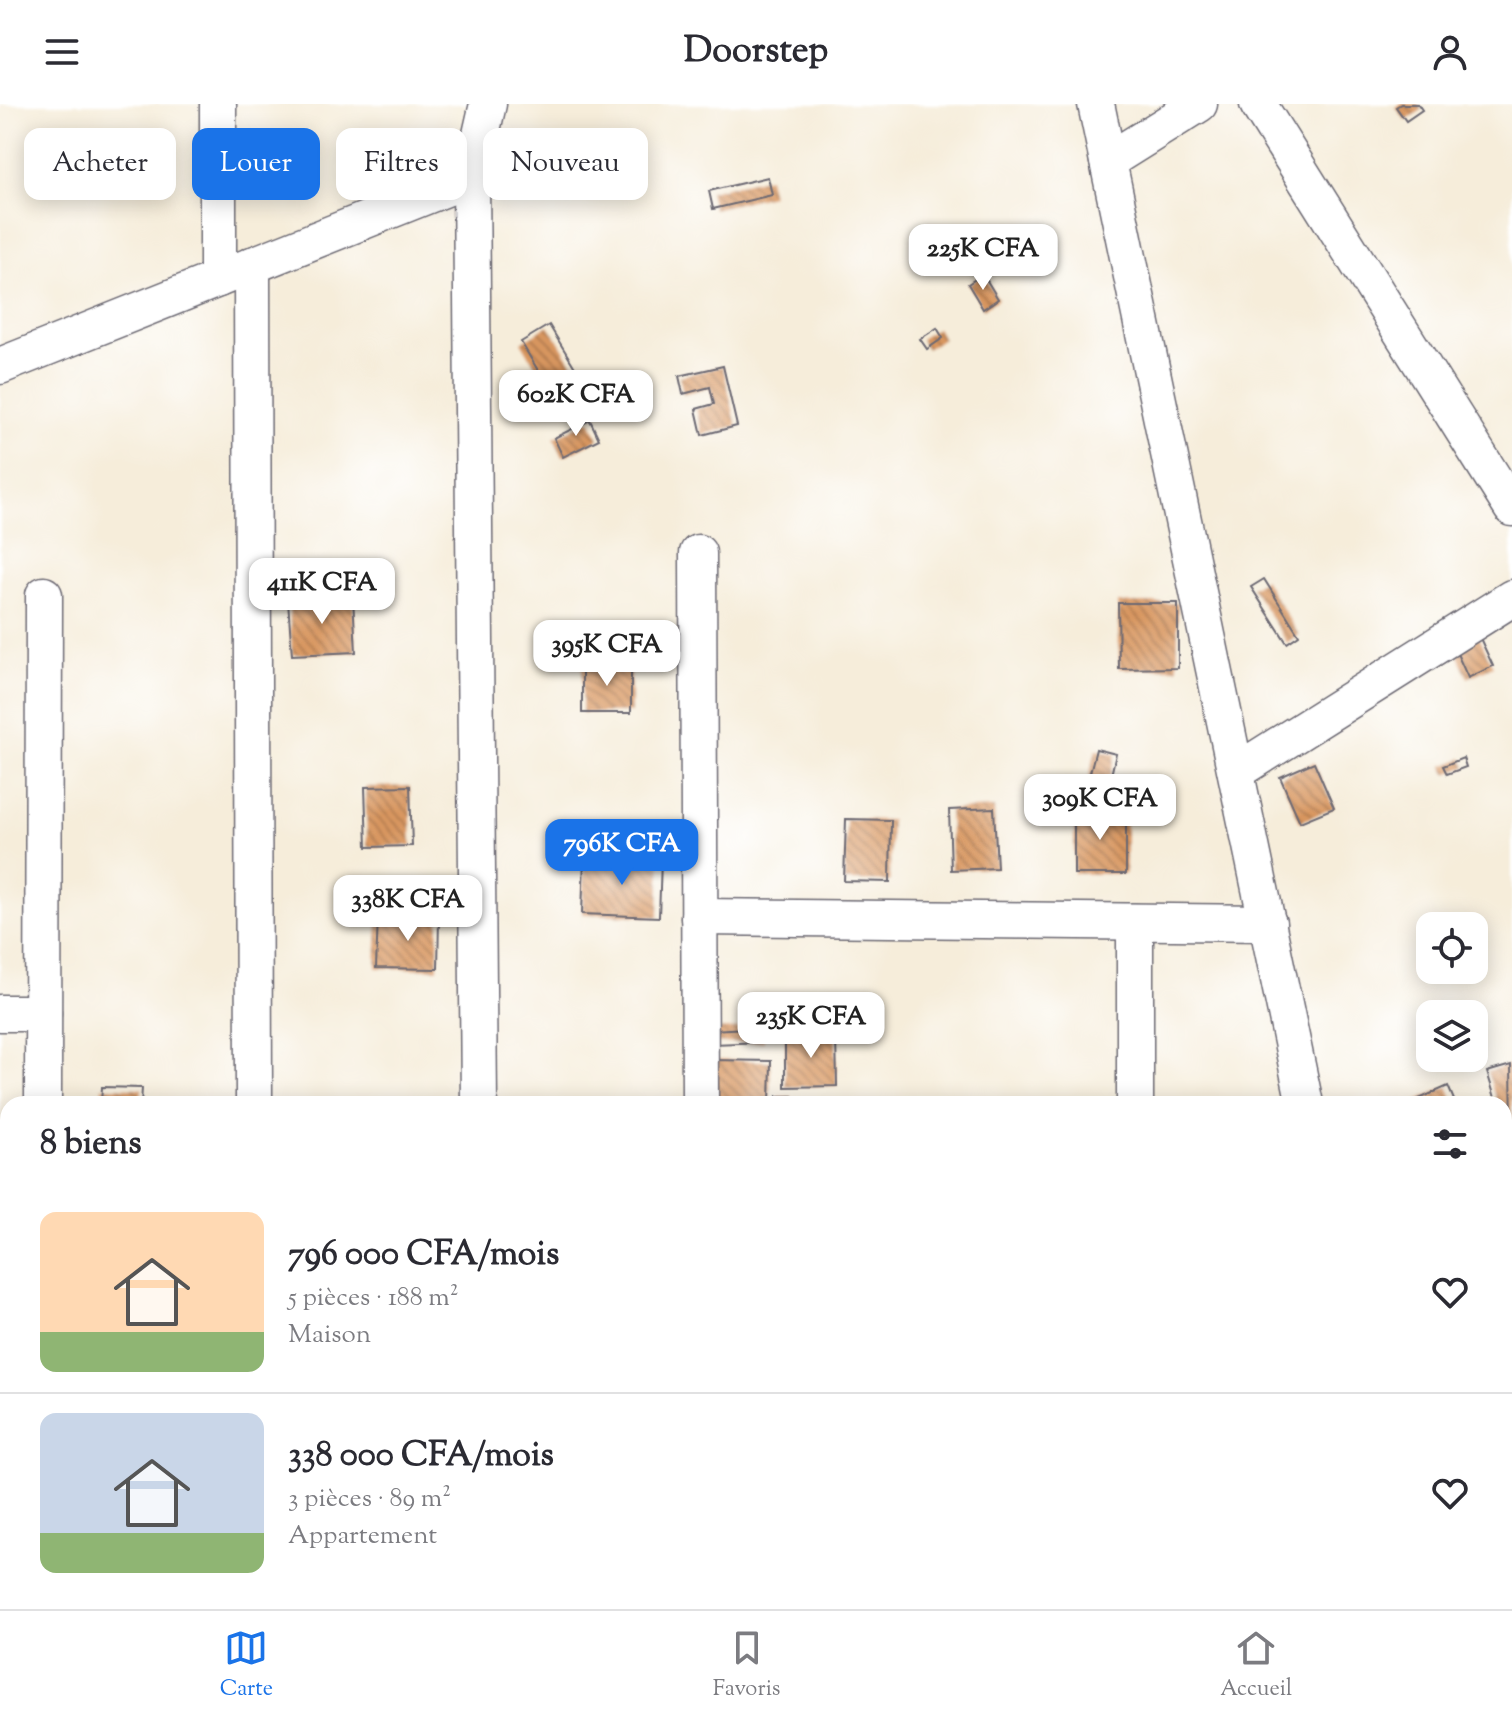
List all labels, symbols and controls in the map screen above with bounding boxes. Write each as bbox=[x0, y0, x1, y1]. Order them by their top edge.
text: Doorstep bbox=[684, 26, 828, 78]
icon: menu bbox=[40, 30, 84, 74]
icon: person bbox=[1428, 30, 1472, 74]
chip: Acheter bbox=[24, 128, 176, 200]
chip: Louer bbox=[192, 128, 320, 200]
chip: Filtres bbox=[336, 128, 467, 200]
chip: Nouveau bbox=[483, 128, 648, 200]
pin: 225K CFA bbox=[900, 224, 1066, 292]
text: 225K CFA bbox=[927, 231, 1039, 268]
pin: 602K CFA bbox=[493, 370, 659, 438]
text: 602K CFA bbox=[517, 377, 635, 414]
pin: 411K CFA bbox=[239, 558, 405, 626]
text: 411K CFA bbox=[267, 565, 377, 602]
pin: 395K CFA bbox=[524, 620, 690, 688]
text: 395K CFA bbox=[551, 627, 663, 664]
pin: 309K CFA bbox=[1017, 774, 1183, 842]
text: 309K CFA bbox=[1042, 781, 1158, 818]
pin: 796K CFA bbox=[539, 819, 705, 887]
text: 796K CFA bbox=[563, 826, 681, 863]
pin: 338K CFA bbox=[325, 875, 491, 943]
text: 338K CFA bbox=[351, 882, 465, 919]
map controls bbox=[1416, 912, 1488, 1072]
button: locate bbox=[1416, 912, 1488, 984]
pin: 235K CFA bbox=[728, 992, 894, 1060]
text: 235K CFA bbox=[756, 999, 866, 1036]
button: layers bbox=[1416, 1000, 1488, 1072]
text: 8 biens bbox=[40, 1120, 142, 1169]
icon: filters bbox=[1428, 1122, 1472, 1166]
text: 796 000 CFA/mois bbox=[288, 1231, 559, 1280]
icon: home bbox=[104, 1244, 200, 1340]
icon: heart bbox=[1428, 1270, 1472, 1314]
text: 5 pièces · 188 m² bbox=[288, 1280, 459, 1317]
text: Maison bbox=[288, 1317, 371, 1354]
text: 338 000 CFA/mois bbox=[288, 1432, 554, 1481]
icon: home bbox=[104, 1445, 200, 1541]
icon: heart bbox=[1428, 1471, 1472, 1515]
text: 3 pièces · 89 m² bbox=[288, 1481, 451, 1518]
text: Appartement bbox=[288, 1518, 437, 1555]
tab: Carte bbox=[220, 1626, 273, 1706]
tab: Favoris bbox=[713, 1626, 781, 1706]
tab: Accueil bbox=[1220, 1626, 1292, 1706]

